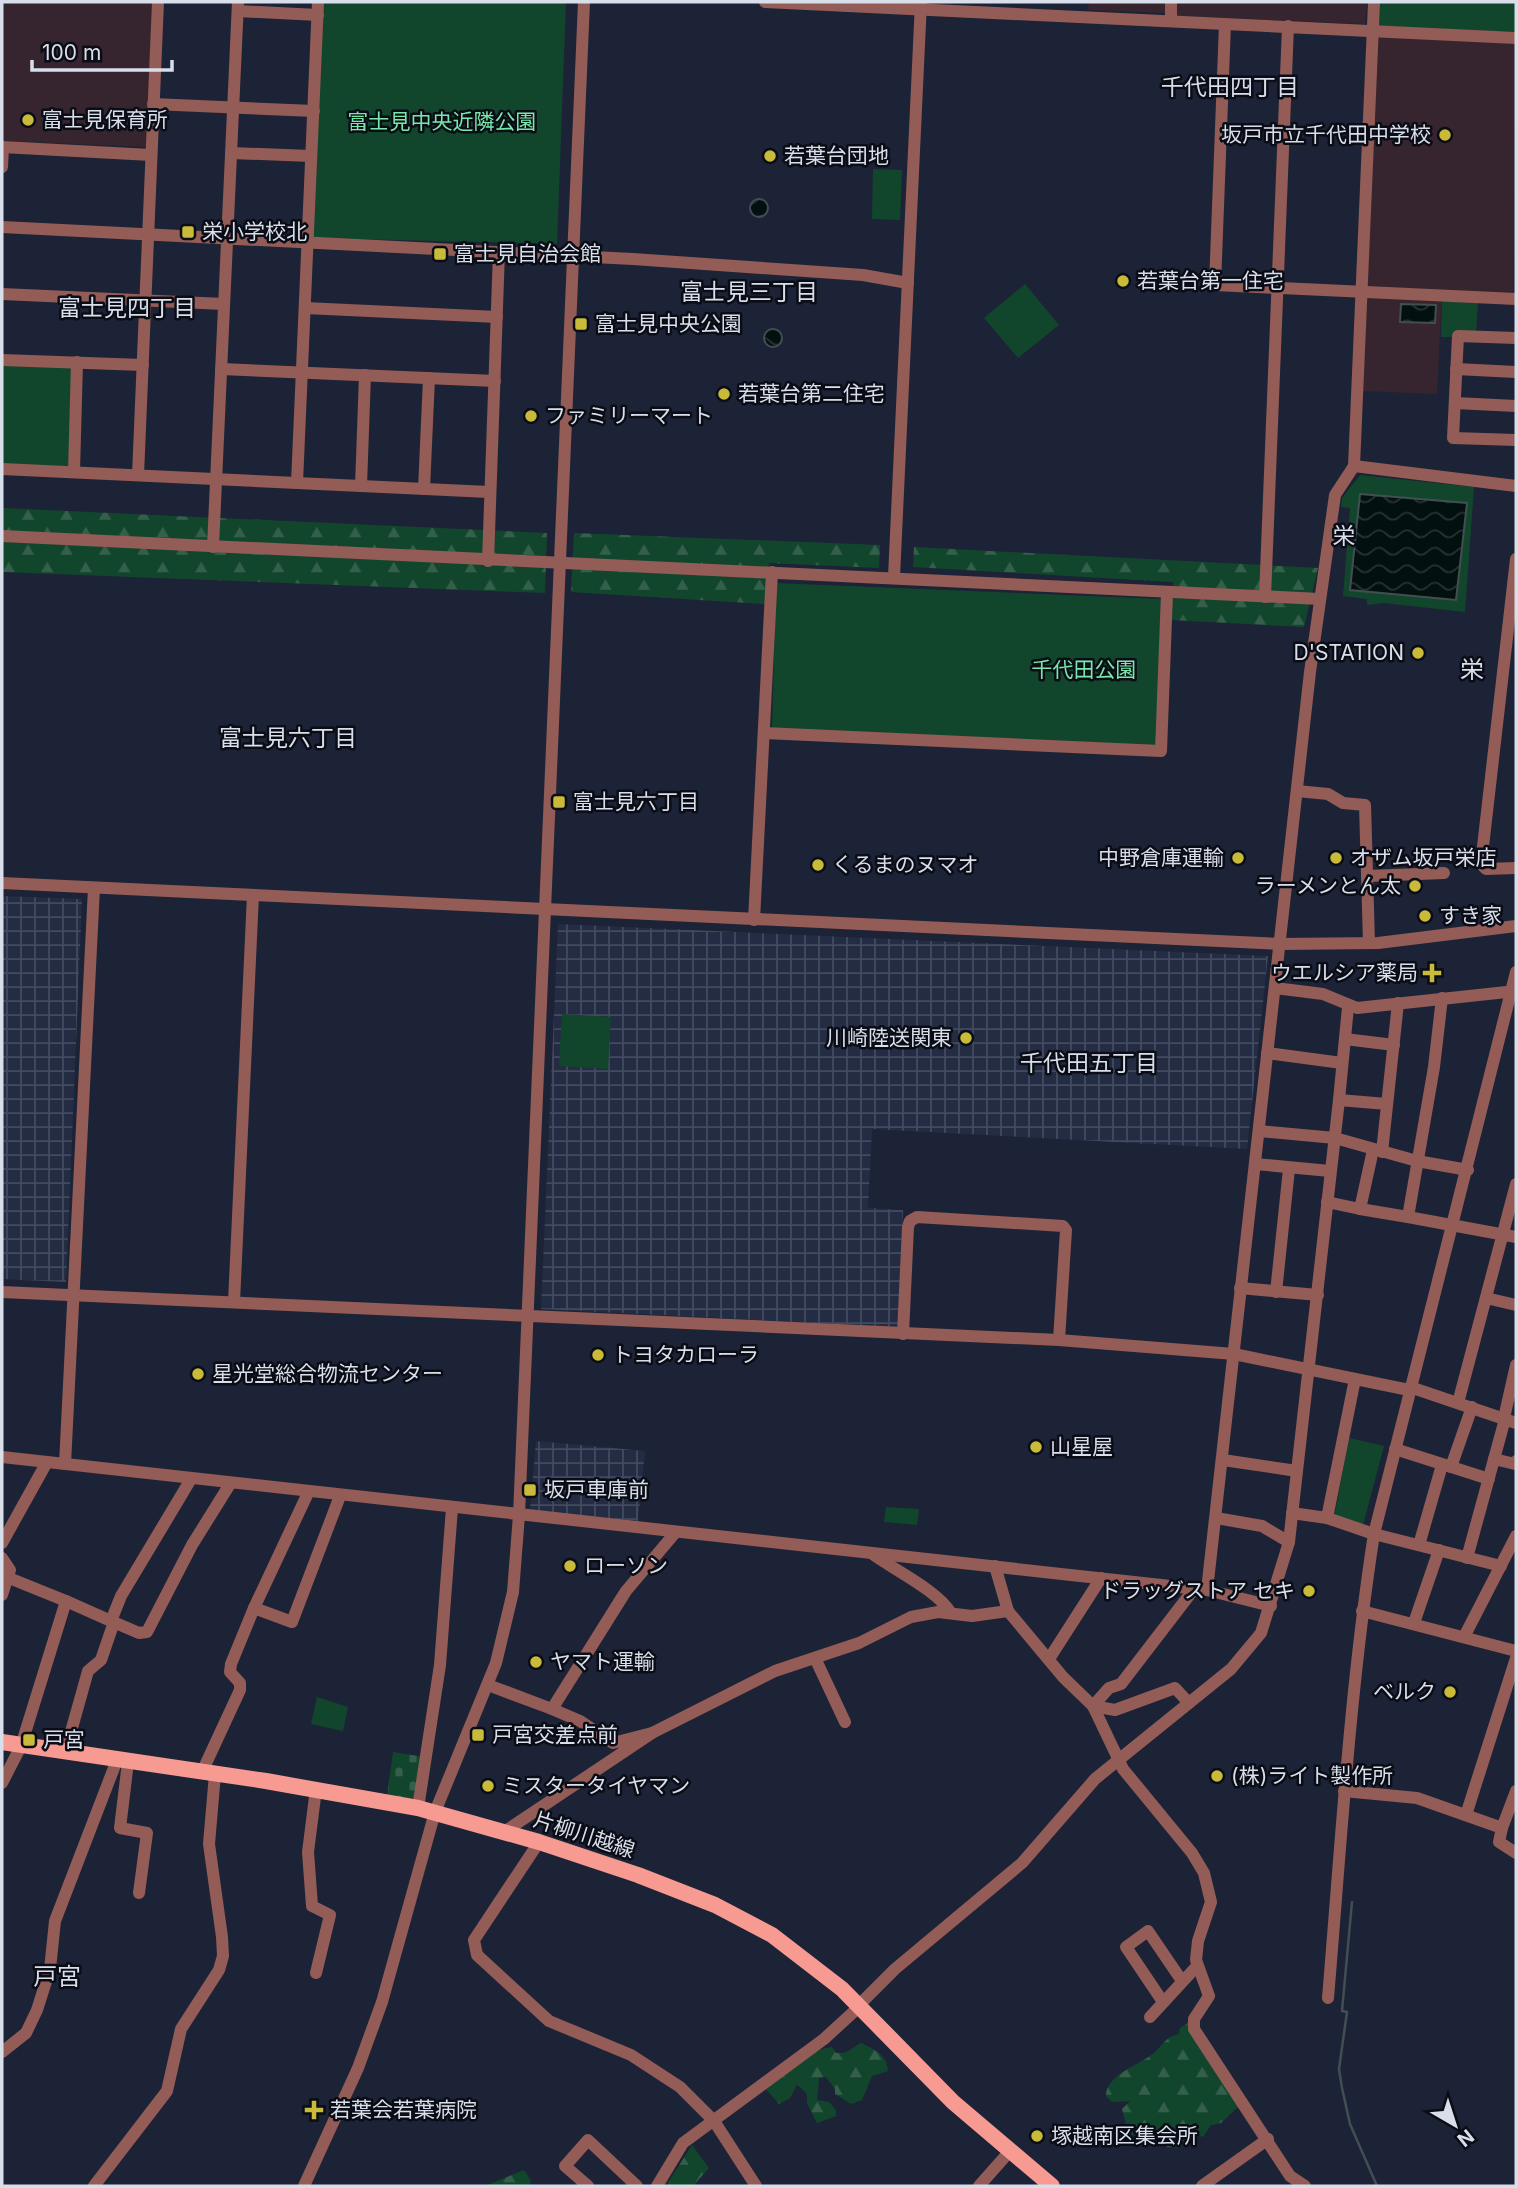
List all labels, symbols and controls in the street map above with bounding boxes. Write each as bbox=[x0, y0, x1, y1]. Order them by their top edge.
scale bar bbox=[32, 28, 172, 72]
text: 100 m bbox=[42, 40, 101, 65]
district label: 千代田四丁目 bbox=[1161, 73, 1299, 101]
place label: 富士見保育所 bbox=[42, 107, 168, 132]
park label: 富士見中央近隣公園 bbox=[348, 109, 537, 134]
marker: 富士見保育所 bbox=[20, 112, 36, 128]
place label: 坂戸市立千代田中学校 bbox=[1221, 122, 1431, 147]
marker: 坂戸市立千代田中学校 bbox=[1437, 127, 1453, 143]
place label: 若葉台団地 bbox=[784, 143, 889, 168]
marker: 若葉台団地 bbox=[762, 148, 778, 164]
place label: 栄小学校北 bbox=[202, 219, 307, 244]
marker: 栄小学校北 bbox=[180, 224, 196, 240]
place label: 富士見自治会館 bbox=[454, 241, 601, 266]
marker: 富士見自治会館 bbox=[432, 246, 448, 262]
place label: 若葉台第一住宅 bbox=[1137, 268, 1284, 293]
marker: 若葉台第一住宅 bbox=[1115, 273, 1131, 289]
district label: 富士見三丁目 bbox=[680, 278, 818, 306]
district label: 富士見四丁目 bbox=[58, 294, 196, 322]
place label: 富士見中央公園 bbox=[595, 311, 742, 336]
marker: 富士見中央公園 bbox=[573, 316, 589, 332]
place label: 若葉台第二住宅 bbox=[738, 381, 885, 406]
marker: 若葉台第二住宅 bbox=[716, 386, 732, 402]
place label: ファミリーマート bbox=[545, 403, 713, 428]
marker: ファミリーマート bbox=[523, 408, 539, 424]
district label: 栄 bbox=[1333, 522, 1356, 550]
place label: D'STATION bbox=[1294, 640, 1404, 665]
marker: D'STATION bbox=[1410, 645, 1426, 661]
district label: 栄 bbox=[1460, 655, 1484, 684]
park label: 千代田公園 bbox=[1032, 657, 1137, 682]
district label: 富士見六丁目 bbox=[219, 724, 357, 752]
place label: 富士見六丁目 bbox=[573, 789, 699, 814]
marker: 富士見六丁目 bbox=[551, 794, 567, 810]
place label: 中野倉庫運輸 bbox=[1098, 845, 1224, 870]
place label: オザム坂戸栄店 bbox=[1350, 845, 1497, 870]
marker: 中野倉庫運輸 bbox=[1230, 850, 1246, 866]
marker: オザム坂戸栄店 bbox=[1328, 850, 1344, 866]
place label: くるまのヌマオ bbox=[832, 852, 979, 877]
marker: くるまのヌマオ bbox=[810, 857, 826, 873]
place label: ラーメンとん太 bbox=[1255, 873, 1401, 898]
marker: ラーメンとん太 bbox=[1407, 878, 1423, 894]
place label: すき家 bbox=[1439, 903, 1502, 928]
marker: すき家 bbox=[1417, 908, 1433, 924]
place label: ウエルシア薬局 bbox=[1271, 960, 1418, 985]
marker: ウエルシア薬局 bbox=[1424, 965, 1440, 981]
place label: 川崎陸送関東 bbox=[826, 1025, 952, 1050]
marker: 川崎陸送関東 bbox=[958, 1030, 974, 1046]
district label: 千代田五丁目 bbox=[1020, 1049, 1158, 1077]
place label: トヨタカローラ bbox=[612, 1342, 759, 1367]
marker: トヨタカローラ bbox=[590, 1347, 606, 1363]
place label: 星光堂総合物流センター bbox=[212, 1361, 443, 1386]
marker: 星光堂総合物流センター bbox=[190, 1366, 206, 1382]
place label: 山星屋 bbox=[1050, 1434, 1113, 1459]
marker: 山星屋 bbox=[1028, 1439, 1044, 1455]
place label: 坂戸車庫前 bbox=[544, 1477, 649, 1502]
marker: 坂戸車庫前 bbox=[522, 1482, 538, 1498]
place label: ローソン bbox=[584, 1553, 668, 1578]
marker: ローソン bbox=[562, 1558, 578, 1574]
place label: ドラッグストア セキ bbox=[1100, 1578, 1295, 1603]
marker: ドラッグストア セキ bbox=[1301, 1583, 1317, 1599]
place label: ヤマト運輸 bbox=[550, 1649, 655, 1674]
marker: ヤマト運輸 bbox=[528, 1654, 544, 1670]
place label: ベルク bbox=[1373, 1679, 1436, 1704]
marker: ベルク bbox=[1442, 1684, 1458, 1700]
place label: 戸宮交差点前 bbox=[492, 1722, 618, 1747]
place label: 戸宮 bbox=[43, 1727, 85, 1752]
marker: 戸宮交差点前 bbox=[470, 1727, 486, 1743]
marker: 戸宮 bbox=[21, 1732, 37, 1748]
place label: (株)ライト製作所 bbox=[1231, 1763, 1393, 1788]
marker: (株)ライト製作所 bbox=[1209, 1768, 1225, 1784]
place label: ミスタータイヤマン bbox=[502, 1773, 690, 1798]
marker: ミスタータイヤマン bbox=[480, 1778, 496, 1794]
street label: 片柳川越線 bbox=[530, 1806, 638, 1863]
district label: 戸宮 bbox=[33, 1962, 81, 1991]
north arrow bbox=[1420, 2090, 1490, 2160]
place label: 若葉会若葉病院 bbox=[330, 2097, 477, 2122]
marker: 若葉会若葉病院 bbox=[304, 2100, 324, 2120]
place label: 塚越南区集会所 bbox=[1051, 2123, 1198, 2148]
text: N bbox=[1453, 2124, 1478, 2151]
marker: 塚越南区集会所 bbox=[1029, 2128, 1045, 2144]

